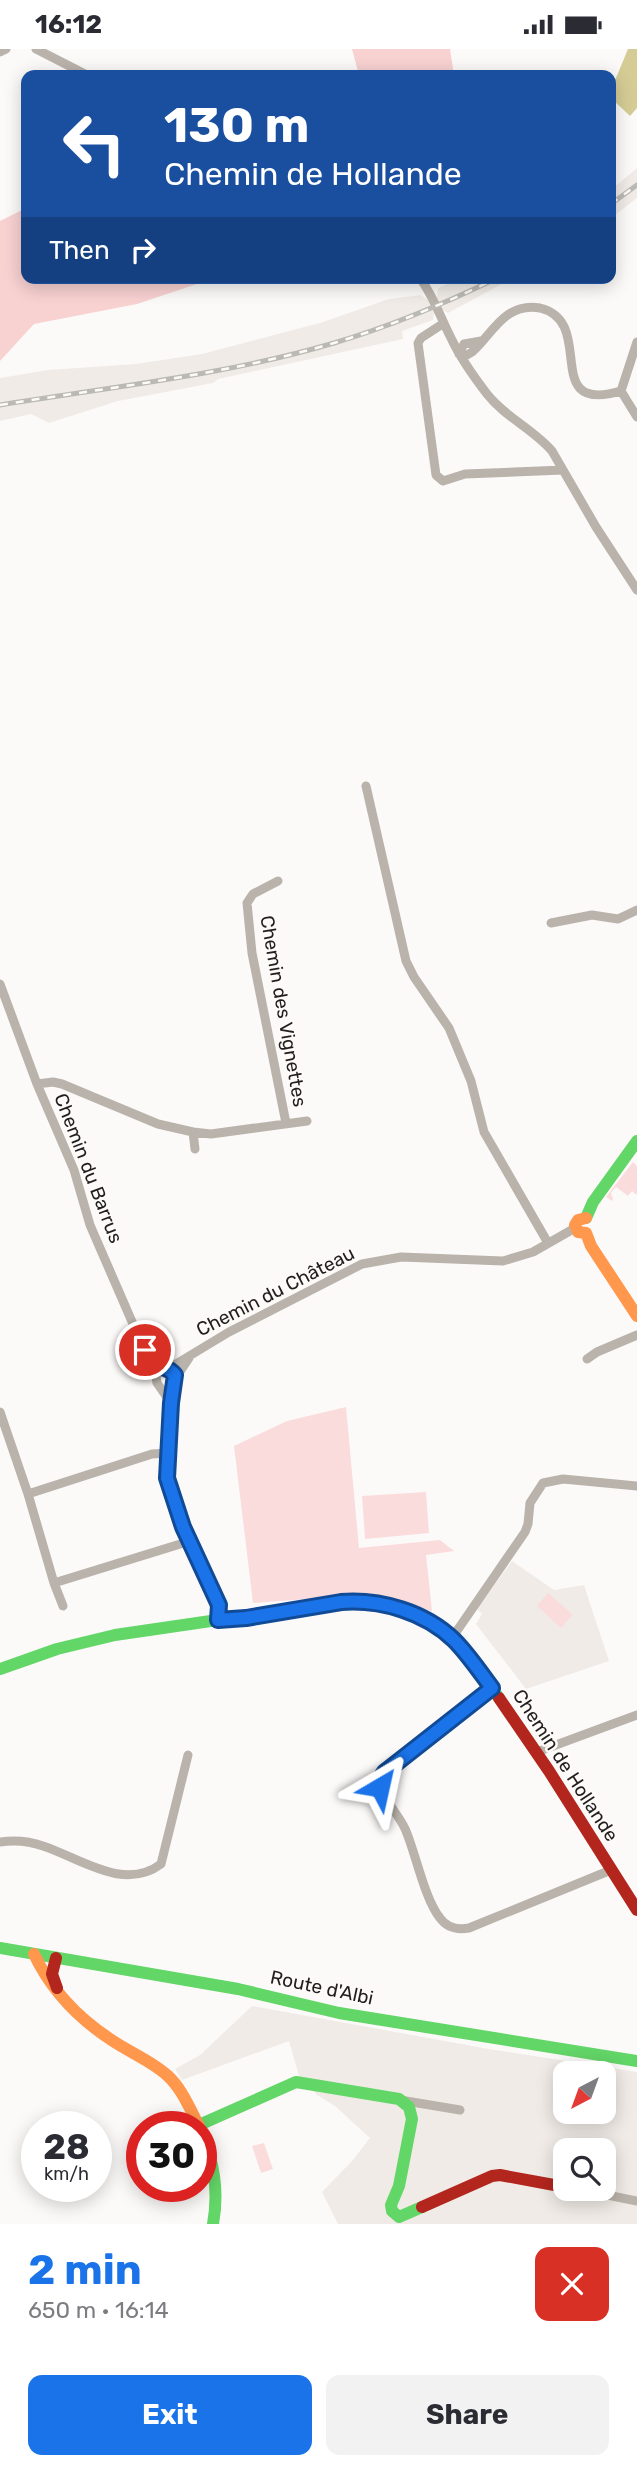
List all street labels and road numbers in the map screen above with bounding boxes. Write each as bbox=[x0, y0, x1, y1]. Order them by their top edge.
street label: Chemin des Vignettes bbox=[255, 914, 312, 1109]
street label: Chemin du Barrus bbox=[49, 1090, 128, 1246]
street label: Chemin du Château bbox=[192, 1242, 358, 1341]
street label: Chemin de Hollande bbox=[508, 1685, 623, 1846]
street label: Route d'Albi bbox=[268, 1965, 376, 2010]

